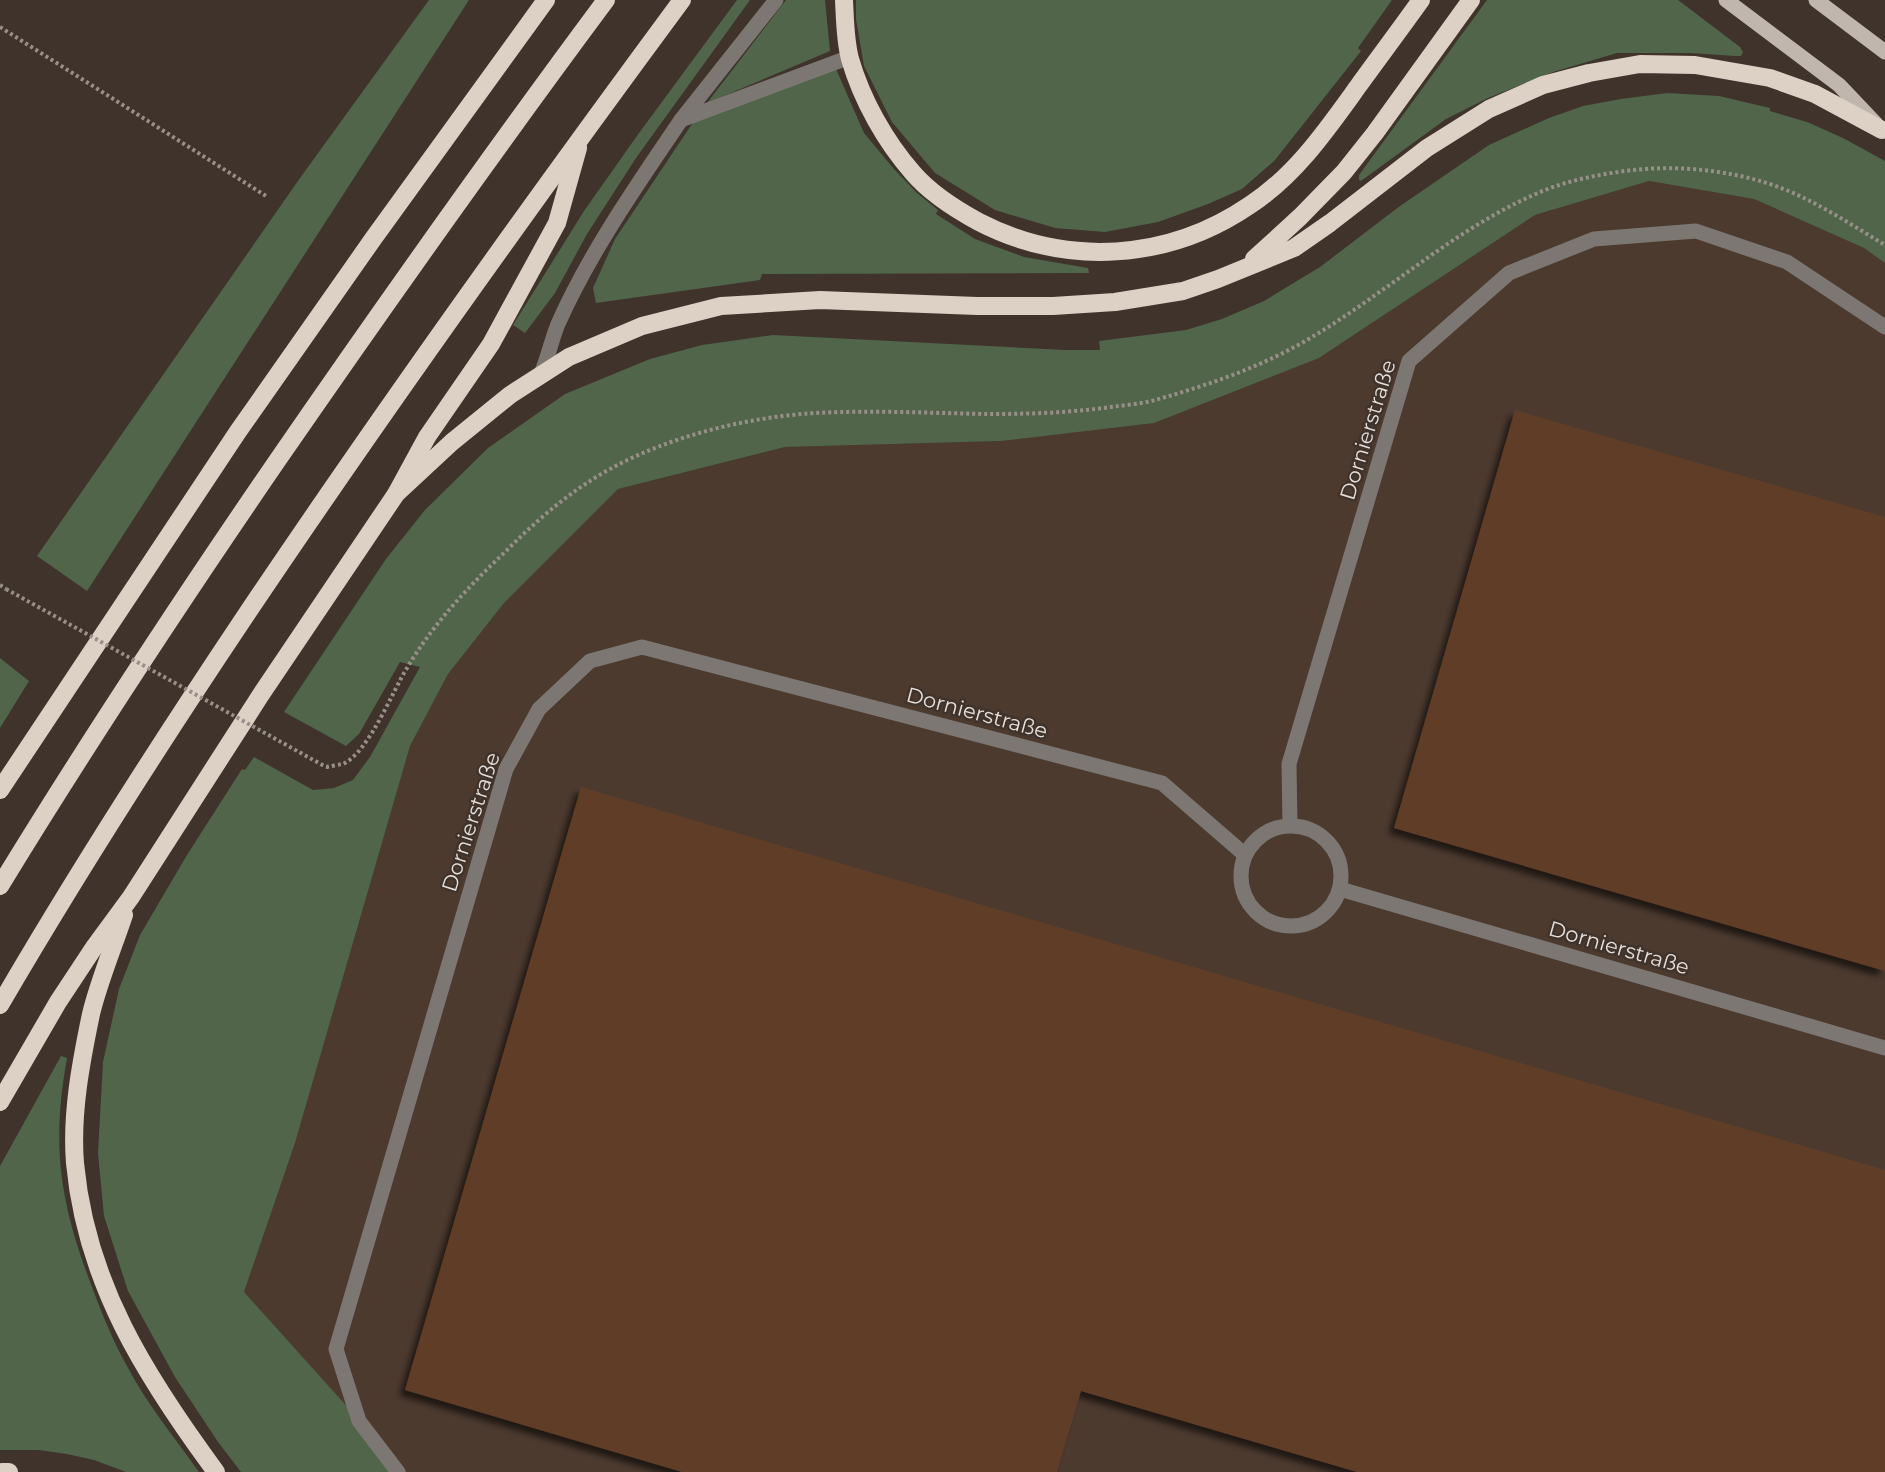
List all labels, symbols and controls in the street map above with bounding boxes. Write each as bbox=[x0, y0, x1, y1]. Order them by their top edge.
street label: Dornierstraße bbox=[1334, 357, 1401, 503]
street label: Dornierstraße bbox=[904, 682, 1050, 743]
street label: Dornierstraße bbox=[436, 749, 505, 895]
street label: Dornierstraße bbox=[1546, 916, 1692, 980]

